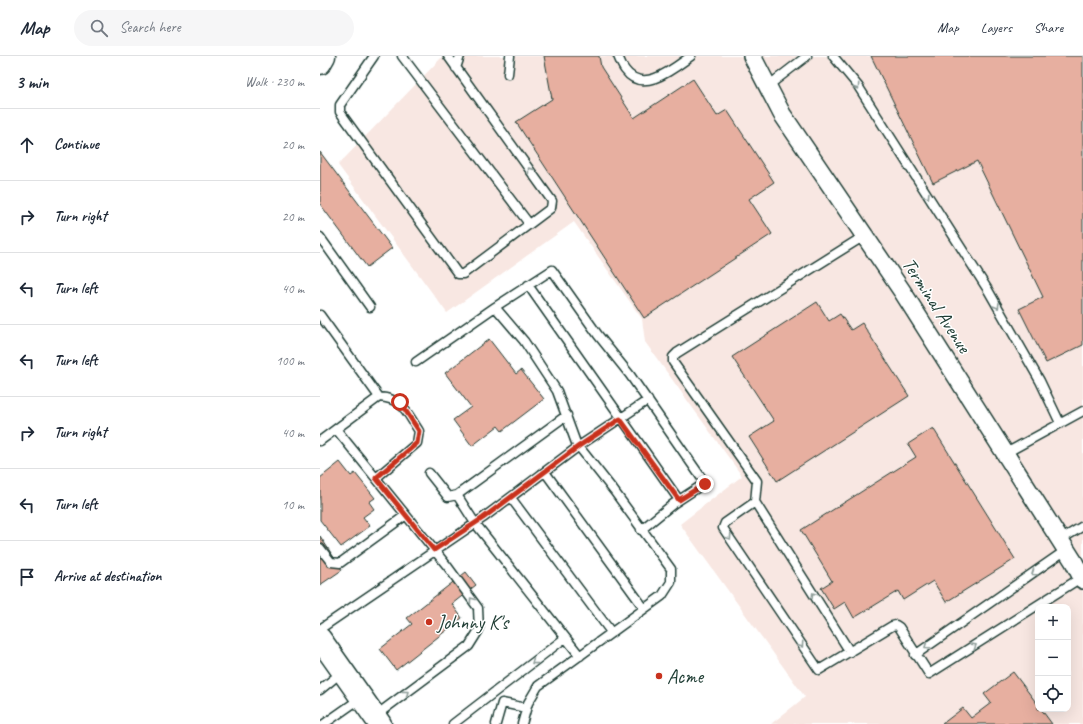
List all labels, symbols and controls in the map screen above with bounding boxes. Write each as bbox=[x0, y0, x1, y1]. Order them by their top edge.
search box bbox=[74, 10, 354, 46]
text: Map bbox=[20, 16, 50, 40]
icon: search bbox=[88, 17, 110, 39]
text: Search here bbox=[120, 18, 181, 37]
text: Map bbox=[937, 19, 959, 36]
text: Layers bbox=[981, 19, 1012, 36]
text: Share bbox=[1034, 19, 1063, 36]
text: 3 min bbox=[16, 72, 49, 93]
text: Walk · 230 m bbox=[245, 74, 304, 90]
one-way arrow bbox=[852, 82, 859, 89]
icon: ahead bbox=[16, 134, 38, 156]
text: Continue bbox=[54, 135, 99, 154]
text: 20 m bbox=[282, 137, 304, 153]
one-way arrow bbox=[528, 167, 535, 174]
one-way arrow bbox=[922, 192, 930, 199]
icon: right bbox=[16, 206, 38, 228]
text: Turn right bbox=[54, 207, 107, 226]
text: 20 m bbox=[282, 209, 304, 225]
street label: Terminal Avenue bbox=[897, 253, 977, 359]
icon: left bbox=[16, 278, 38, 300]
text: Turn left bbox=[54, 279, 97, 298]
text: 40 m bbox=[282, 281, 304, 297]
one-way arrow bbox=[993, 302, 1000, 309]
icon: left bbox=[16, 350, 38, 372]
text: Turn left bbox=[54, 351, 97, 370]
text: 100 m bbox=[276, 353, 304, 369]
route start bbox=[391, 393, 409, 411]
icon: right bbox=[16, 422, 38, 444]
text: Turn right bbox=[54, 423, 107, 442]
text: 40 m bbox=[282, 425, 304, 441]
route end bbox=[696, 475, 714, 493]
icon: left bbox=[16, 494, 38, 516]
text: Turn left bbox=[54, 495, 97, 514]
text: 10 m bbox=[282, 497, 304, 513]
one-way arrow bbox=[724, 533, 731, 540]
icon: arrive bbox=[16, 566, 38, 588]
text: Arrive at destination bbox=[54, 567, 161, 586]
one-way arrow bbox=[1031, 568, 1038, 576]
one-way arrow bbox=[811, 592, 819, 599]
one-way arrow bbox=[470, 597, 477, 604]
map controls bbox=[1035, 604, 1071, 712]
button: + bbox=[1035, 604, 1071, 640]
place label: Johnny K's bbox=[436, 610, 510, 635]
marker: Johnny K's bbox=[424, 617, 434, 627]
button: − bbox=[1035, 640, 1071, 676]
one-way arrow bbox=[796, 641, 804, 648]
one-way arrow bbox=[924, 642, 931, 649]
one-way arrow bbox=[969, 643, 976, 650]
one-way arrow bbox=[531, 657, 538, 664]
place label: Acme bbox=[667, 664, 704, 689]
marker: Acme bbox=[654, 671, 664, 681]
button: locate bbox=[1035, 676, 1071, 712]
one-way arrow bbox=[401, 691, 408, 698]

